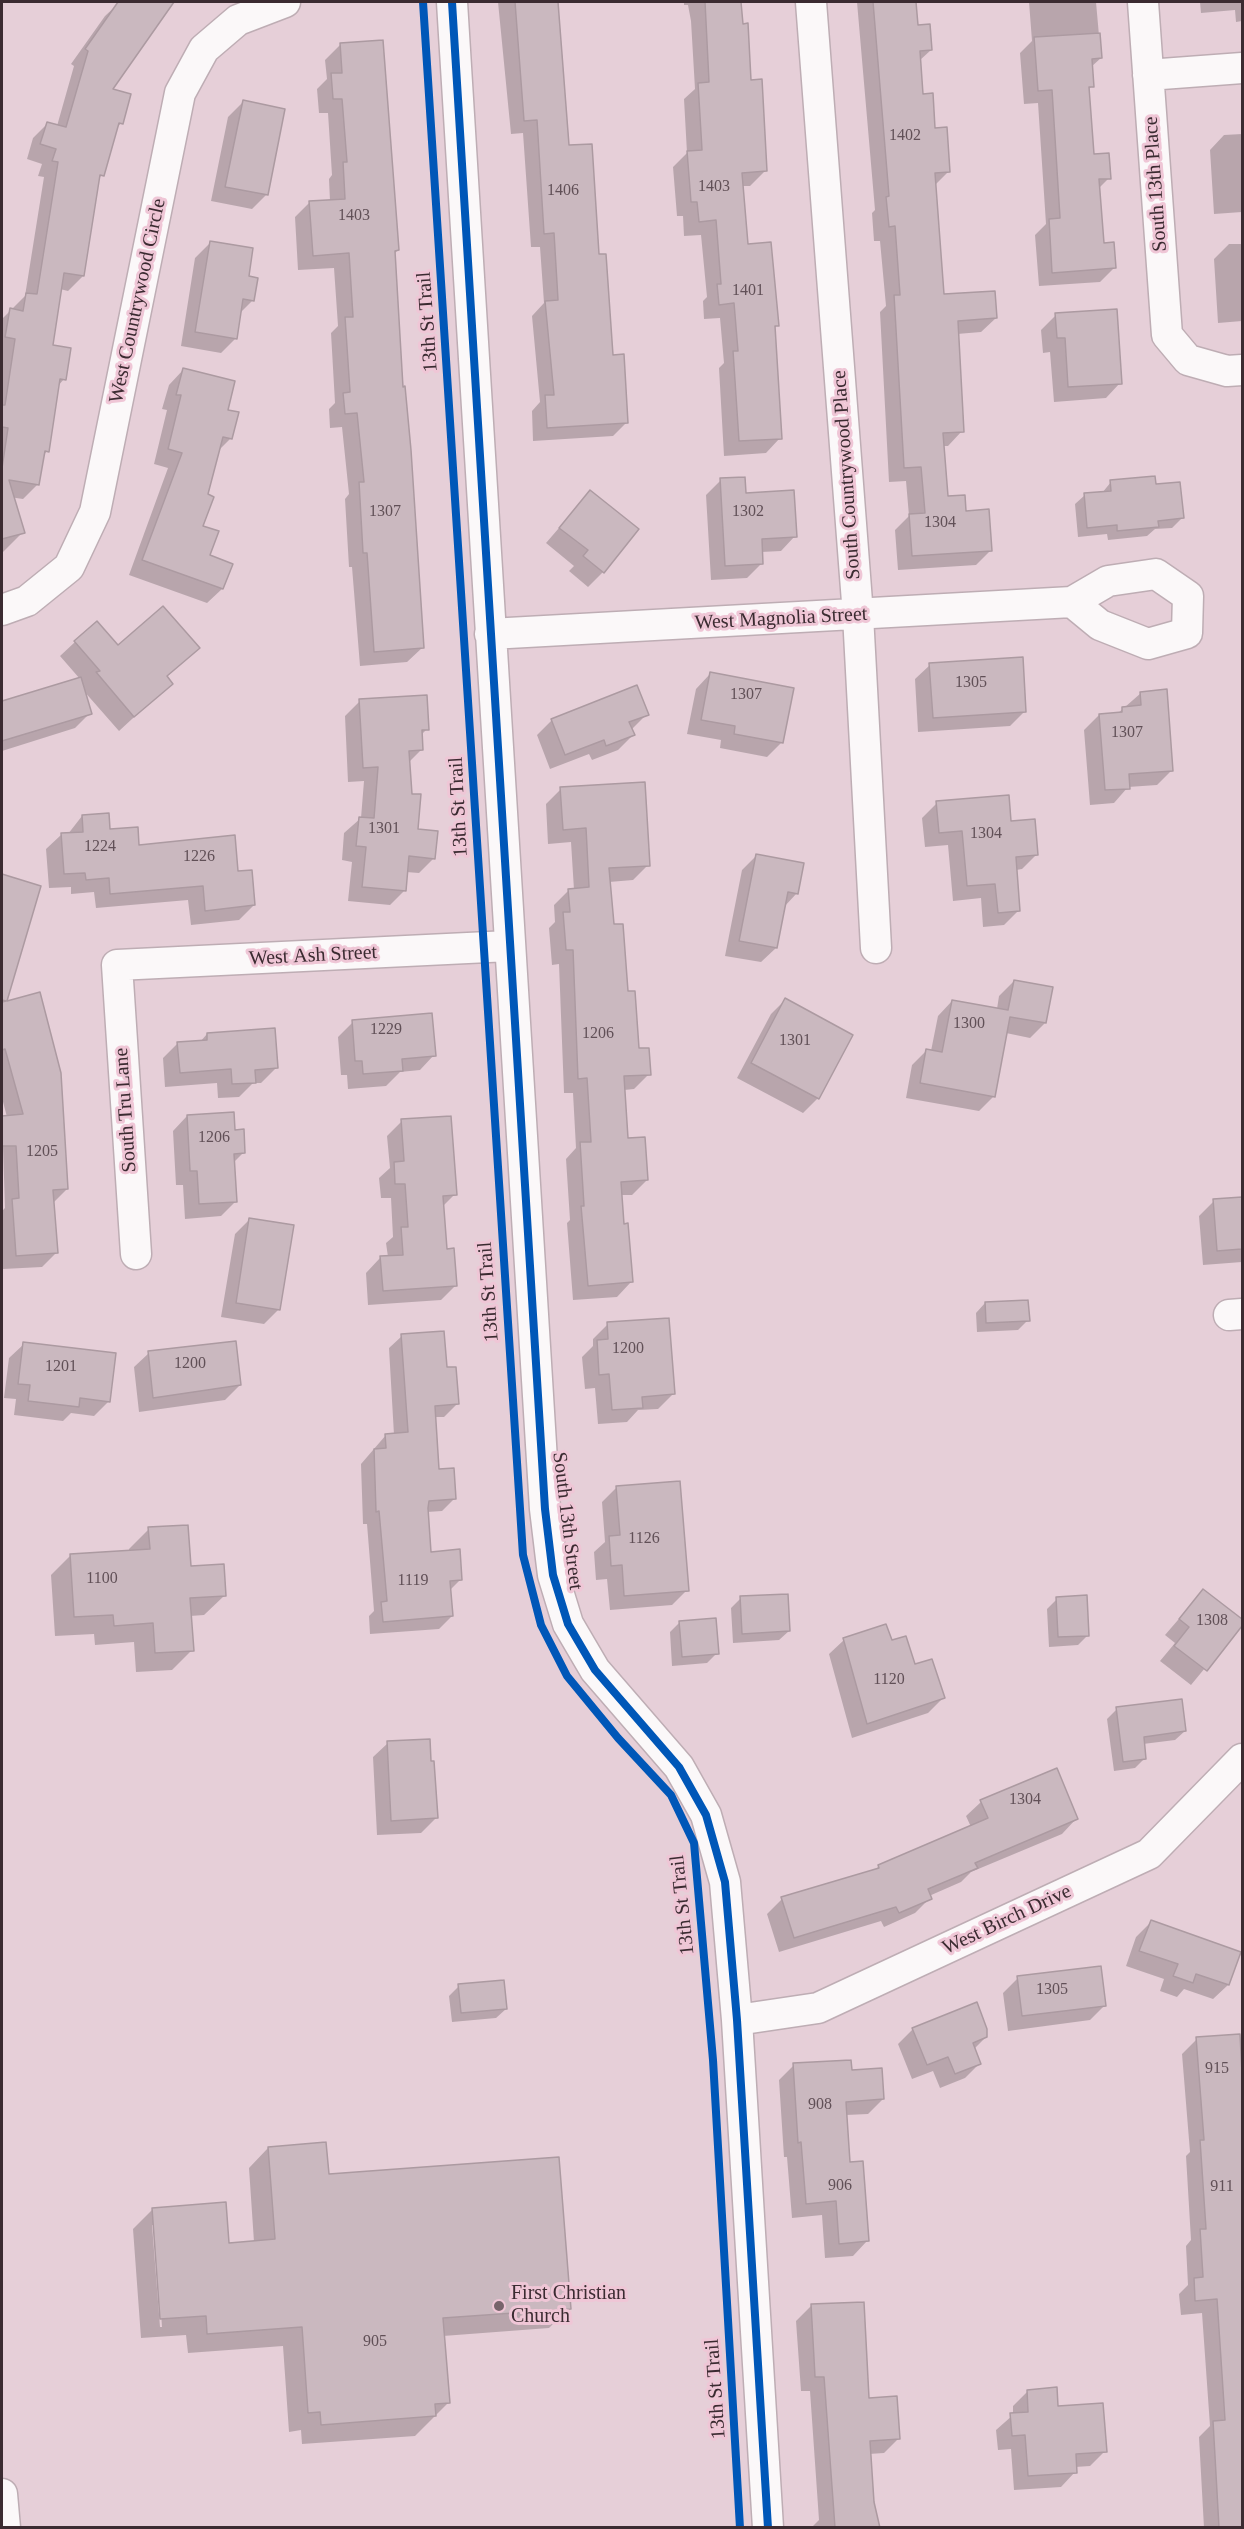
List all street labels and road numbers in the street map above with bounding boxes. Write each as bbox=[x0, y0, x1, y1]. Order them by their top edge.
street label: South 13th Place bbox=[1139, 116, 1173, 252]
street label: West Countrywood Circle bbox=[105, 197, 171, 405]
street label: 13th St Trail bbox=[413, 271, 443, 373]
street label: South Countrywood Place bbox=[828, 369, 866, 581]
street label: West Magnolia Street bbox=[694, 602, 868, 636]
street label: 13th St Trail bbox=[444, 756, 474, 858]
street label: West Ash Street bbox=[248, 941, 378, 971]
street label: South Tru Lane bbox=[110, 1047, 142, 1173]
street label: 13th St Trail bbox=[474, 1241, 504, 1343]
street label: South 13th Street bbox=[547, 1451, 587, 1591]
street label: 13th St Trail bbox=[666, 1854, 700, 1956]
street label: West Birch Drive bbox=[939, 1880, 1075, 1960]
street label: 13th St Trail bbox=[701, 2338, 731, 2440]

